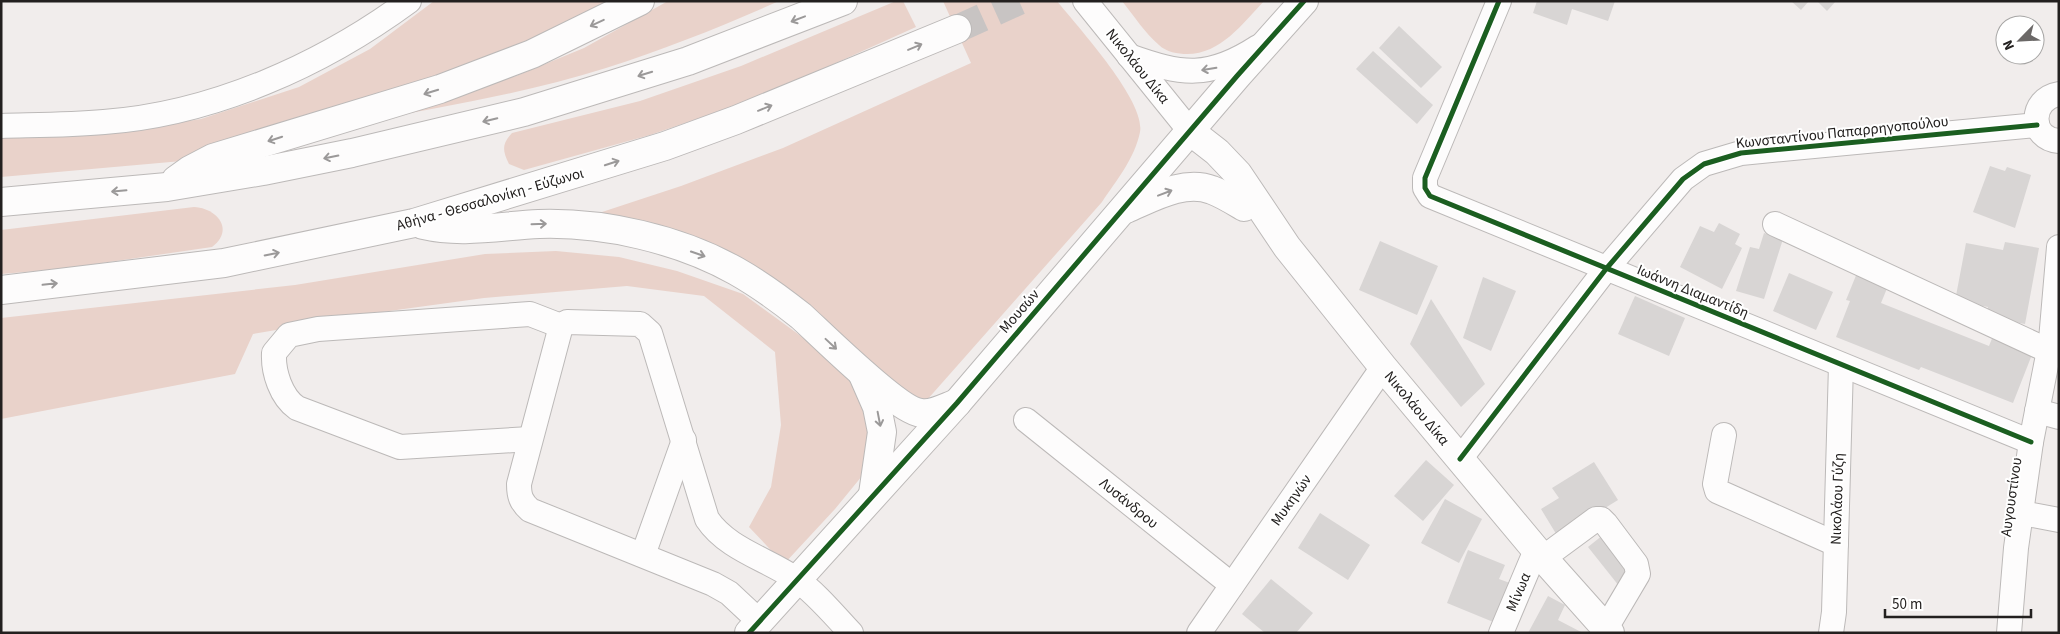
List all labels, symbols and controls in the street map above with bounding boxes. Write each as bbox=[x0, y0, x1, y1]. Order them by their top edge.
one-way arrow bbox=[791, 15, 806, 25]
north arrow bbox=[1995, 15, 2045, 65]
one-way arrow bbox=[590, 19, 605, 29]
street label: Νικολάου Δίκα bbox=[1101, 24, 1175, 109]
text: N bbox=[1998, 37, 2020, 53]
one-way arrow bbox=[907, 41, 922, 51]
one-way arrow bbox=[1201, 64, 1217, 74]
one-way arrow bbox=[638, 70, 654, 80]
one-way arrow bbox=[423, 87, 439, 97]
one-way arrow bbox=[757, 103, 772, 113]
street label: Κωνσταντίνου Παπαρρηγοπούλου bbox=[1735, 111, 1949, 154]
one-way arrow bbox=[482, 116, 498, 125]
one-way arrow bbox=[268, 135, 284, 145]
one-way arrow bbox=[324, 153, 340, 162]
one-way arrow bbox=[603, 158, 619, 168]
street label: Αθήνα - Θεσσαλονίκη - Εύζωνοι bbox=[394, 163, 586, 236]
one-way arrow bbox=[111, 187, 127, 196]
one-way arrow bbox=[1157, 188, 1172, 197]
one-way arrow bbox=[531, 220, 547, 229]
one-way arrow bbox=[264, 248, 280, 258]
one-way arrow bbox=[689, 250, 705, 259]
street label: Ιωάννη Διαμαντίδη bbox=[1634, 259, 1752, 324]
one-way arrow bbox=[41, 279, 57, 289]
street label: Μουσών bbox=[994, 285, 1044, 338]
one-way arrow bbox=[825, 338, 838, 350]
street label: Νικολάου Δίκα bbox=[1379, 367, 1454, 451]
one-way arrow bbox=[875, 410, 885, 426]
street label: Νικολάου Γύζη bbox=[1825, 453, 1850, 545]
street label: Αυγουστίνου bbox=[1996, 456, 2027, 538]
street label: Μυκηνών bbox=[1266, 470, 1317, 530]
street label: Λυσάνδρου bbox=[1095, 473, 1163, 534]
street label: Μίνωα bbox=[1501, 569, 1536, 615]
scale bar bbox=[1885, 586, 2031, 618]
text: 50 m bbox=[1892, 594, 1922, 615]

